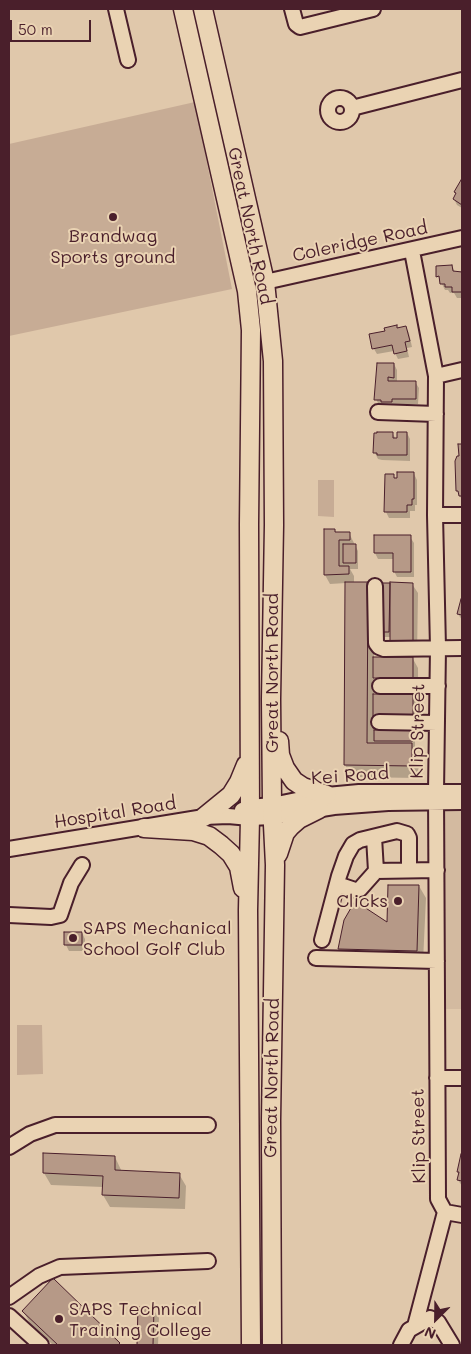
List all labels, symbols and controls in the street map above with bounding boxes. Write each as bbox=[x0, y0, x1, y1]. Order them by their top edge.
scale bar bbox=[12, 10, 94, 42]
text: 50 m bbox=[18, 19, 53, 39]
street label: Great North Road bbox=[223, 145, 277, 307]
marker: Brandwag Sports ground bbox=[107, 211, 119, 223]
street label: Coleridge Road bbox=[291, 217, 429, 267]
place label: Brandwag Sports ground bbox=[51, 225, 175, 268]
street label: Great North Road bbox=[261, 593, 283, 753]
street label: Klip Street bbox=[406, 683, 430, 779]
street label: Kei Road bbox=[310, 762, 390, 790]
street label: Hospital Road bbox=[53, 793, 177, 833]
place label: Clicks bbox=[336, 890, 388, 912]
marker: Clicks bbox=[392, 895, 404, 907]
place label: SAPS Mechanical School Golf Club bbox=[83, 917, 232, 960]
marker: SAPS Mechanical School Golf Club bbox=[67, 932, 79, 944]
street label: Great North Road bbox=[260, 998, 284, 1158]
street label: Klip Street bbox=[407, 1088, 431, 1184]
north arrow bbox=[411, 1294, 461, 1344]
place label: SAPS Technical Training College bbox=[69, 1298, 212, 1340]
marker: SAPS Technical Training College bbox=[53, 1313, 65, 1325]
text: N bbox=[421, 1322, 439, 1344]

